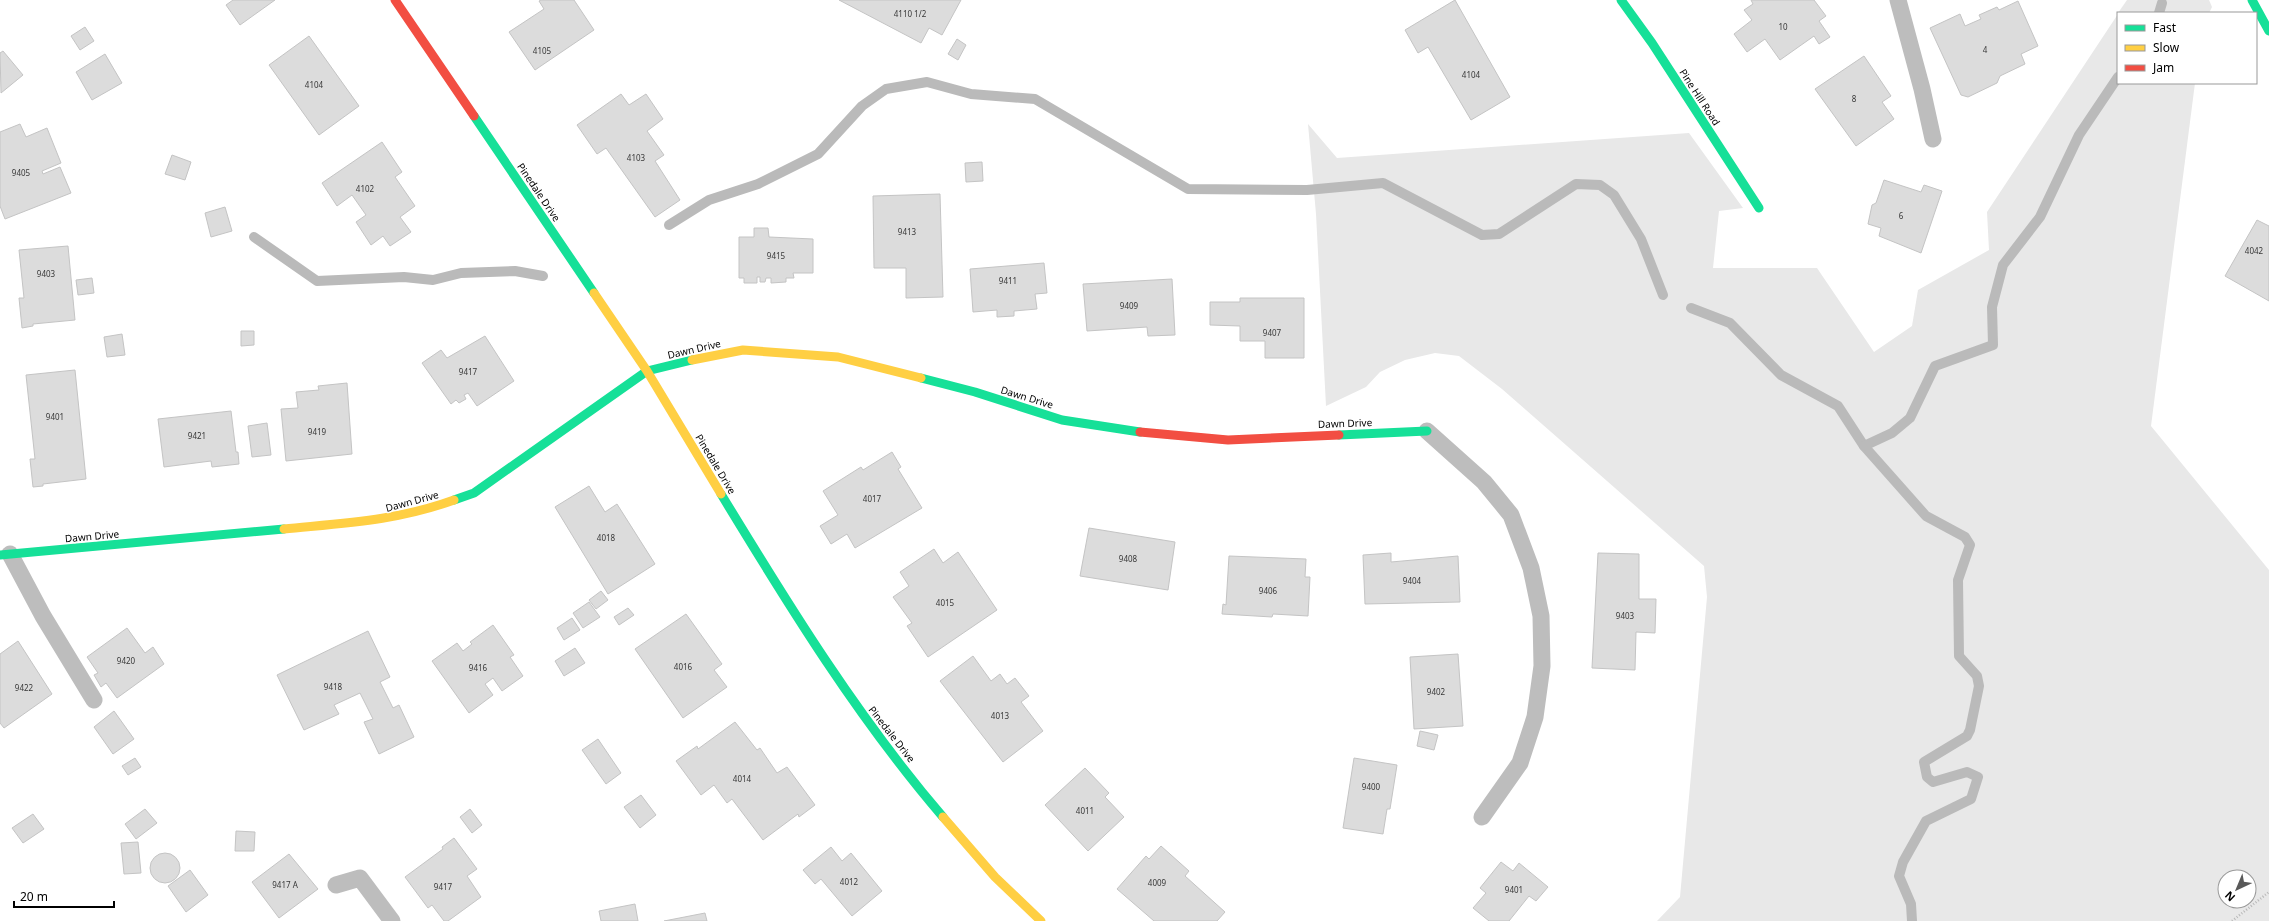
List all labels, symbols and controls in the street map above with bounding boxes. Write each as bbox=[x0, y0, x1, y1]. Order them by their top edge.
house number: 4110 1/2 bbox=[894, 8, 927, 19]
legend bbox=[2117, 12, 2257, 84]
text: Fast bbox=[2153, 19, 2177, 36]
house number: 10 bbox=[1778, 21, 1788, 32]
text: Slow bbox=[2153, 39, 2180, 56]
house number: 4 bbox=[1983, 44, 1988, 55]
house number: 4105 bbox=[533, 45, 552, 56]
text: Jam bbox=[2152, 59, 2174, 76]
street label: Pine Hill Road bbox=[1676, 66, 1724, 128]
house number: 4104 bbox=[1462, 69, 1481, 80]
house number: 4104 bbox=[305, 79, 324, 90]
house number: 8 bbox=[1852, 93, 1857, 104]
house number: 4103 bbox=[627, 152, 646, 163]
street label: Pinedale Drive bbox=[514, 160, 564, 224]
house number: 9405 bbox=[12, 167, 31, 178]
house number: 4102 bbox=[356, 183, 375, 194]
house number: 6 bbox=[1899, 210, 1904, 221]
house number: 9413 bbox=[898, 226, 917, 237]
house number: 4042 bbox=[2245, 245, 2264, 256]
house number: 9415 bbox=[767, 250, 786, 261]
house number: 9403 bbox=[37, 268, 56, 279]
house number: 9411 bbox=[999, 275, 1017, 286]
house number: 9409 bbox=[1120, 300, 1139, 311]
house number: 9407 bbox=[1263, 327, 1282, 338]
street label: Dawn Drive bbox=[666, 336, 722, 362]
house number: 9417 bbox=[459, 366, 478, 377]
street label: Dawn Drive bbox=[999, 382, 1055, 412]
house number: 9401 bbox=[46, 411, 64, 422]
street label: Dawn Drive bbox=[1318, 415, 1373, 431]
house number: 9419 bbox=[308, 426, 327, 437]
house number: 9421 bbox=[188, 430, 206, 441]
street label: Pinedale Drive bbox=[693, 431, 740, 497]
street label: Dawn Drive bbox=[384, 487, 440, 515]
house number: 4017 bbox=[863, 493, 882, 504]
street label: Dawn Drive bbox=[64, 527, 120, 545]
house number: 4018 bbox=[597, 532, 616, 543]
house number: 9408 bbox=[1119, 553, 1138, 564]
house number: 9404 bbox=[1403, 575, 1422, 586]
house number: 9406 bbox=[1259, 585, 1278, 596]
house number: 4015 bbox=[936, 597, 955, 608]
house number: 9403 bbox=[1616, 610, 1635, 621]
house number: 9420 bbox=[117, 655, 136, 666]
house number: 4016 bbox=[674, 661, 693, 672]
house number: 9416 bbox=[469, 662, 488, 673]
house number: 9418 bbox=[324, 681, 343, 692]
house number: 9422 bbox=[15, 682, 34, 693]
house number: 9402 bbox=[1427, 686, 1446, 697]
street label: Pinedale Drive bbox=[866, 703, 919, 765]
house number: 4013 bbox=[991, 710, 1010, 721]
house number: 4014 bbox=[733, 773, 752, 784]
house number: 9400 bbox=[1362, 781, 1381, 792]
house number: 4011 bbox=[1076, 805, 1094, 816]
north arrow bbox=[2217, 869, 2257, 909]
house number: 4012 bbox=[840, 876, 859, 887]
house number: 4009 bbox=[1148, 877, 1167, 888]
house number: 9417 A bbox=[272, 879, 299, 890]
house number: 9417 bbox=[434, 881, 453, 892]
scale bar bbox=[14, 883, 114, 909]
house number: 9401 bbox=[1505, 884, 1523, 895]
text: 20 m bbox=[20, 888, 48, 905]
text: N bbox=[2221, 888, 2238, 905]

